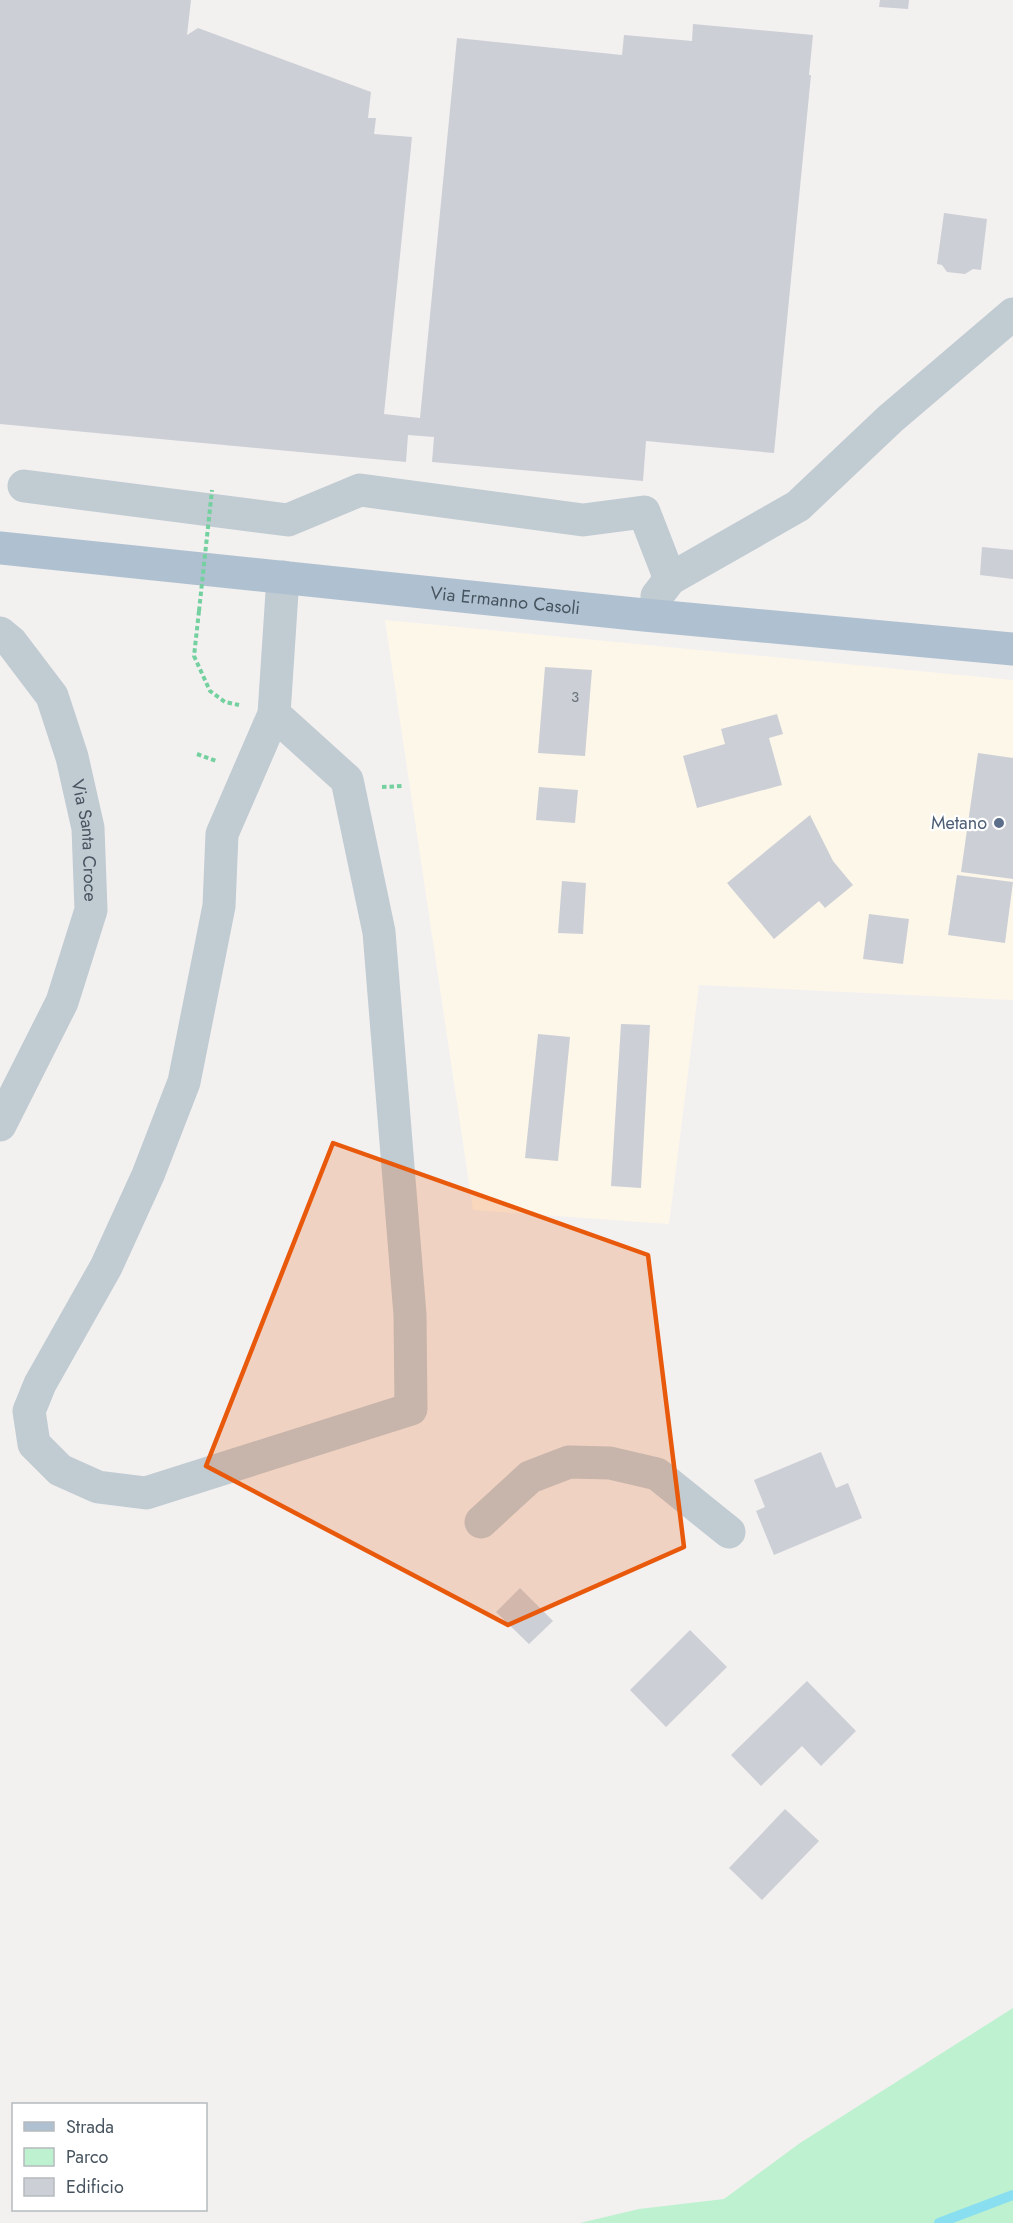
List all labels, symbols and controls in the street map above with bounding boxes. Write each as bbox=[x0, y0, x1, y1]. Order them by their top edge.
street label: Via Ermanno Casoli bbox=[429, 580, 581, 621]
house number: 3 bbox=[571, 686, 579, 708]
street label: Via Santa Croce bbox=[64, 777, 104, 902]
place label: Metano bbox=[931, 810, 987, 836]
marker: Metano bbox=[992, 816, 1006, 830]
legend bbox=[12, 2103, 207, 2211]
text: Strada bbox=[66, 2114, 114, 2140]
text: Parco bbox=[66, 2144, 108, 2170]
text: Edificio bbox=[66, 2174, 124, 2200]

